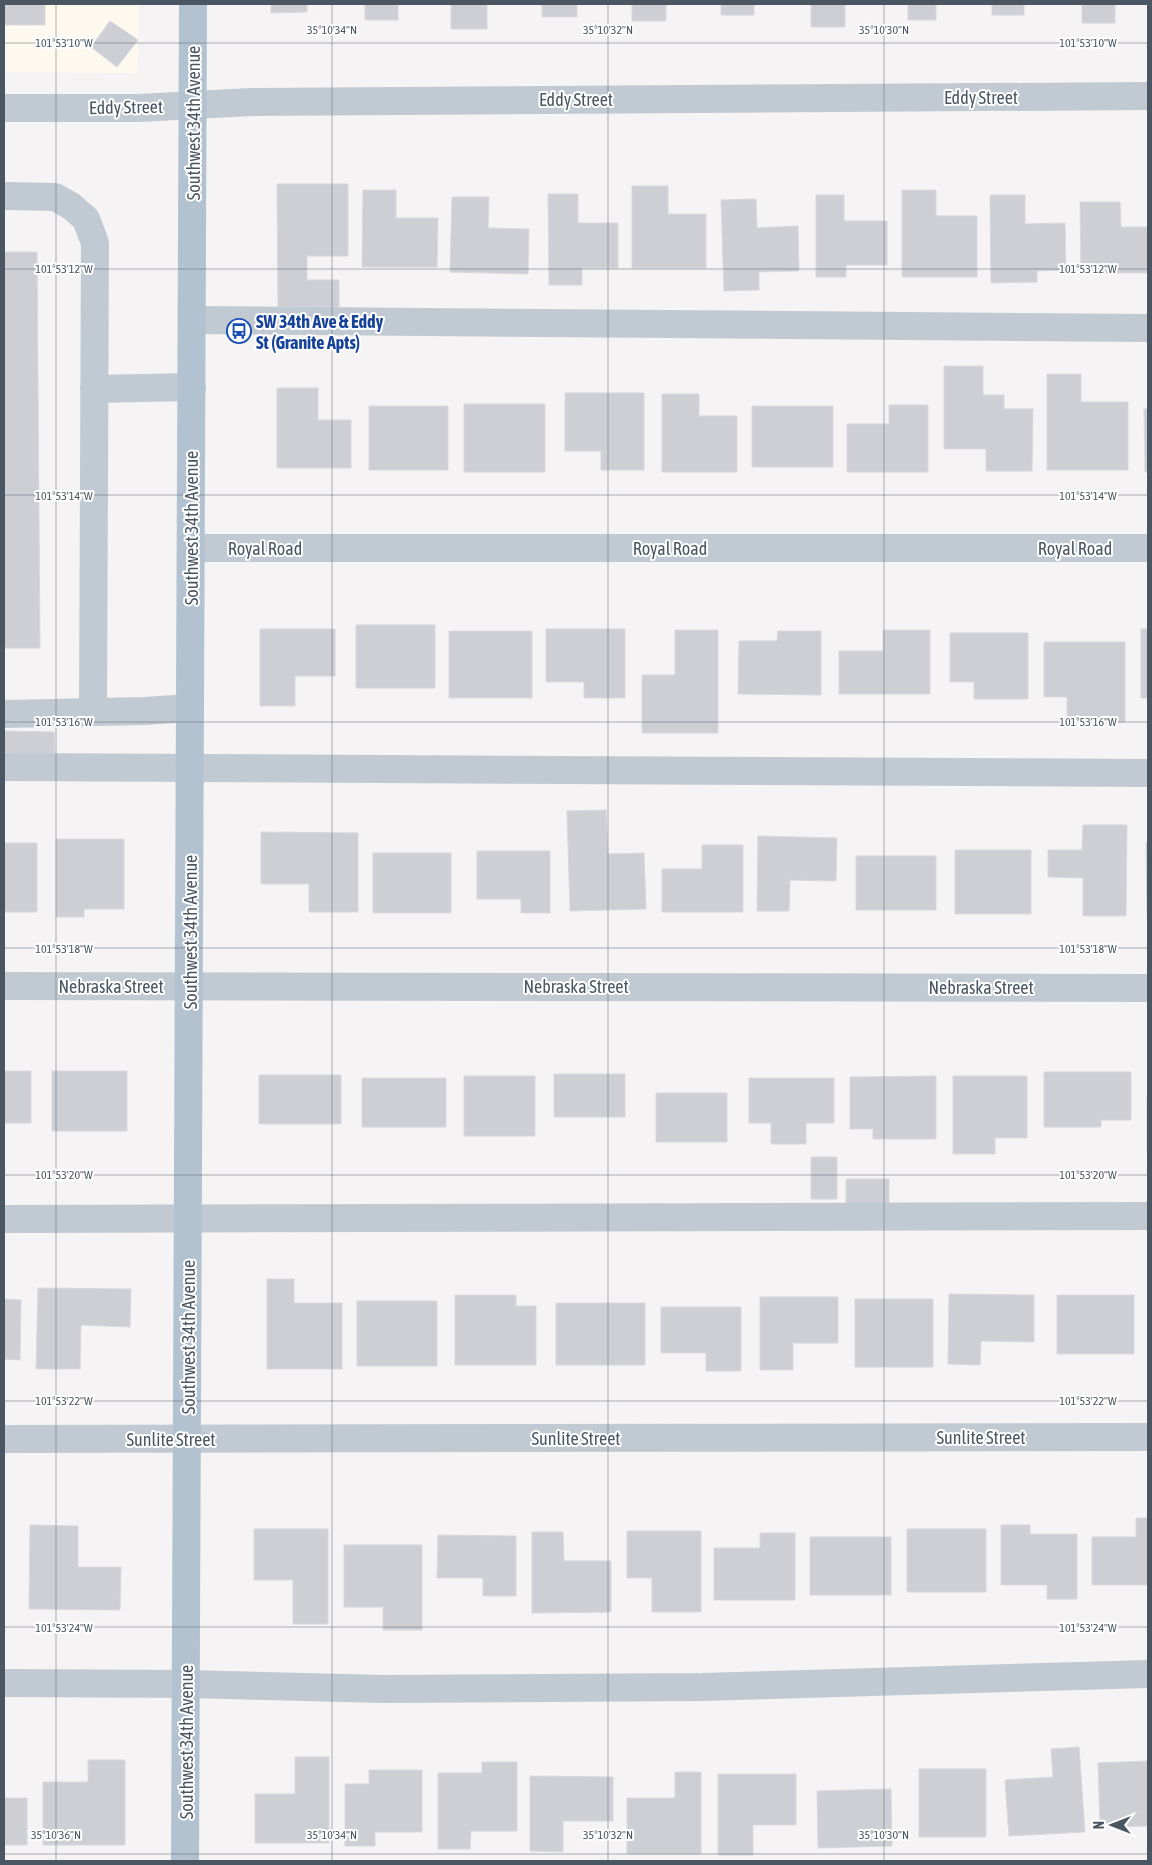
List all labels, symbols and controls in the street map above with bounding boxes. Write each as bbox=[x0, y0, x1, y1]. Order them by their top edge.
text: 35°10'34"N bbox=[307, 23, 357, 37]
text: 35°10'32"N bbox=[583, 23, 633, 37]
text: 35°10'30"N bbox=[859, 23, 909, 37]
text: 101°53'10"W bbox=[35, 36, 93, 50]
text: 101°53'10"W bbox=[1059, 36, 1117, 50]
street label: Southwest 34th Avenue bbox=[183, 46, 204, 200]
street label: Eddy Street bbox=[944, 87, 1018, 108]
street label: Eddy Street bbox=[539, 89, 613, 110]
street label: Eddy Street bbox=[89, 96, 163, 118]
text: 101°53'12"W bbox=[35, 262, 93, 276]
text: 101°53'12"W bbox=[1059, 262, 1117, 276]
place label: SW 34th Ave & Eddy St (Granite Apts) bbox=[256, 311, 384, 353]
bus stop icon: SW 34th Ave & Eddy St (Granite Apts) bbox=[226, 318, 252, 344]
street label: Southwest 34th Avenue bbox=[181, 451, 202, 605]
text: 101°53'14"W bbox=[35, 489, 93, 503]
text: 101°53'14"W bbox=[1059, 489, 1117, 503]
street label: Royal Road bbox=[228, 538, 302, 559]
street label: Royal Road bbox=[633, 538, 707, 559]
street label: Royal Road bbox=[1038, 538, 1112, 559]
text: 101°53'16"W bbox=[35, 715, 93, 729]
text: 101°53'16"W bbox=[1059, 715, 1117, 729]
street label: Southwest 34th Avenue bbox=[180, 855, 201, 1009]
text: 101°53'18"W bbox=[35, 942, 93, 956]
text: 101°53'18"W bbox=[1059, 942, 1117, 956]
street label: Nebraska Street bbox=[58, 976, 164, 997]
street label: Nebraska Street bbox=[523, 976, 629, 997]
street label: Nebraska Street bbox=[928, 977, 1034, 998]
text: 101°53'20"W bbox=[35, 1168, 93, 1182]
text: 101°53'20"W bbox=[1059, 1168, 1117, 1182]
street label: Southwest 34th Avenue bbox=[178, 1260, 199, 1414]
text: 101°53'22"W bbox=[35, 1394, 93, 1408]
text: 101°53'22"W bbox=[1059, 1394, 1117, 1408]
street label: Sunlite Street bbox=[936, 1427, 1026, 1448]
street label: Sunlite Street bbox=[531, 1428, 621, 1449]
street label: Sunlite Street bbox=[126, 1429, 216, 1450]
text: 101°53'24"W bbox=[35, 1621, 93, 1635]
text: 101°53'24"W bbox=[1059, 1621, 1117, 1635]
street label: Southwest 34th Avenue bbox=[176, 1665, 197, 1819]
north arrow bbox=[1087, 1800, 1137, 1850]
text: N bbox=[1091, 1821, 1107, 1829]
text: 35°10'36"N bbox=[31, 1828, 81, 1842]
text: 35°10'34"N bbox=[307, 1828, 357, 1842]
text: 35°10'32"N bbox=[583, 1828, 633, 1842]
text: 35°10'30"N bbox=[859, 1828, 909, 1842]

